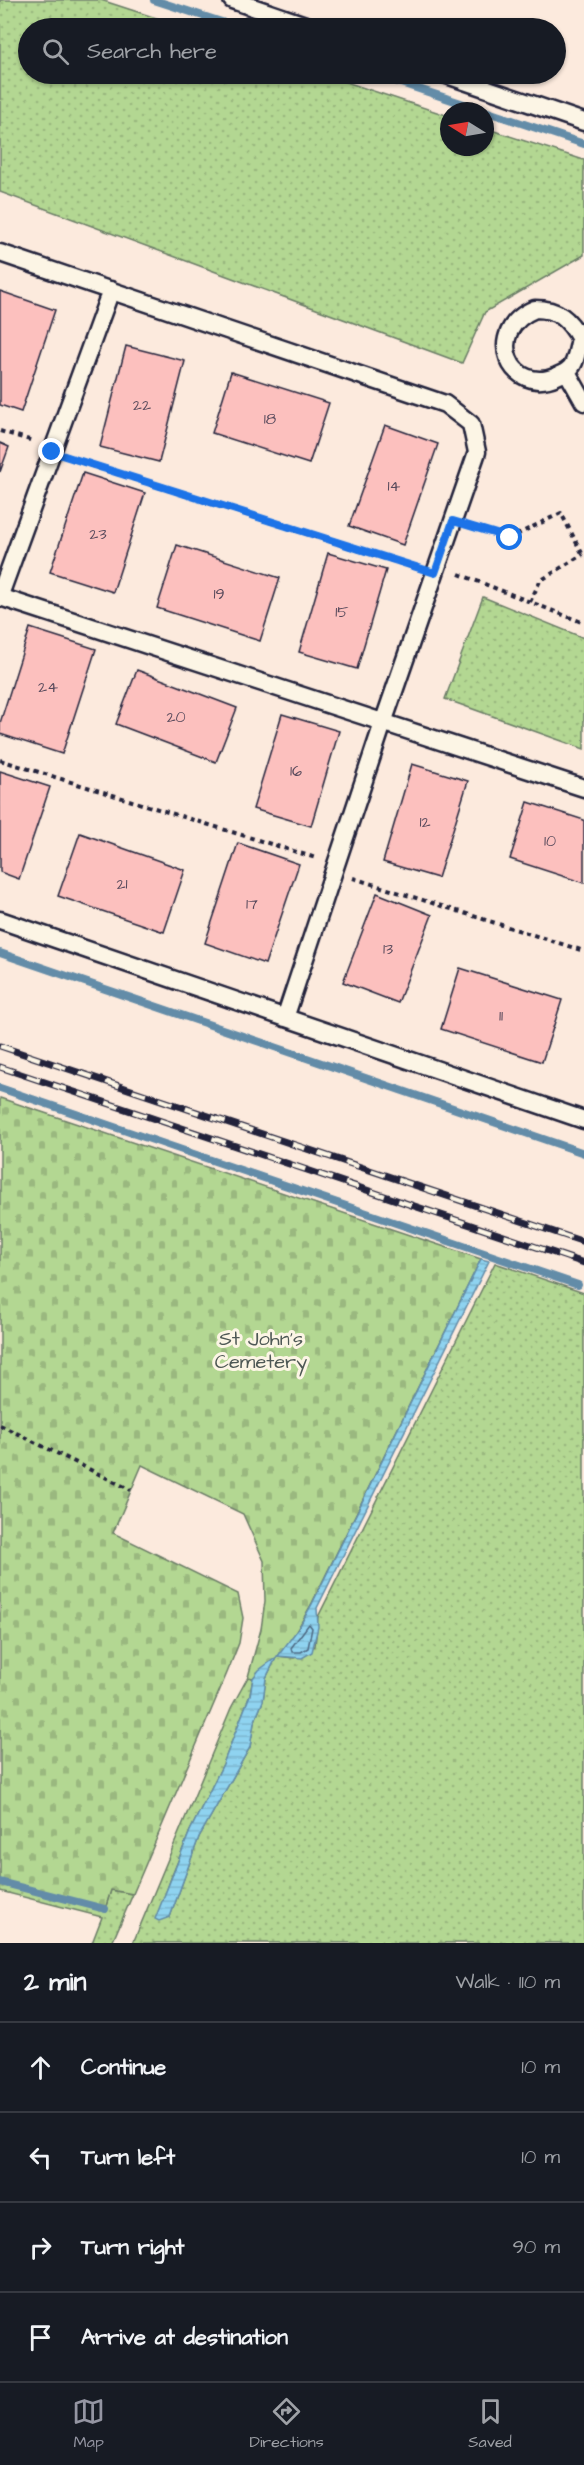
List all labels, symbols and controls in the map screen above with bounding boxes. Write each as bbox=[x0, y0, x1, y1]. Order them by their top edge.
search box bbox=[18, 18, 566, 84]
icon: search bbox=[39, 35, 72, 68]
text: Search here bbox=[87, 36, 217, 67]
north arrow bbox=[440, 102, 494, 156]
house number: 22 bbox=[133, 394, 151, 416]
house number: 18 bbox=[264, 408, 276, 430]
route end bbox=[38, 438, 64, 464]
house number: 14 bbox=[388, 475, 401, 497]
house number: 23 bbox=[89, 523, 107, 545]
route start bbox=[496, 524, 522, 550]
house number: 19 bbox=[213, 583, 225, 605]
house number: 15 bbox=[335, 601, 349, 623]
house number: 24 bbox=[38, 676, 58, 698]
house number: 20 bbox=[166, 706, 186, 728]
house number: 16 bbox=[290, 760, 302, 782]
house number: 12 bbox=[419, 811, 431, 833]
house number: 10 bbox=[544, 830, 556, 852]
house number: 21 bbox=[116, 873, 128, 895]
house number: 17 bbox=[246, 893, 258, 915]
house number: 13 bbox=[383, 938, 393, 960]
house number: 11 bbox=[499, 1005, 503, 1027]
park label: St John's Cemetery bbox=[215, 1325, 307, 1377]
text: 2 min bbox=[24, 1964, 86, 2000]
text: Walk · 110 m bbox=[455, 1968, 560, 1996]
icon: ahead bbox=[24, 2051, 57, 2084]
text: Continue bbox=[81, 2052, 166, 2083]
text: 10 m bbox=[521, 2053, 560, 2081]
icon: left bbox=[24, 2141, 57, 2174]
text: Turn left bbox=[81, 2142, 175, 2173]
text: 10 m bbox=[521, 2143, 560, 2171]
icon: right bbox=[24, 2231, 57, 2264]
text: Turn right bbox=[81, 2232, 184, 2263]
text: 90 m bbox=[512, 2233, 560, 2261]
icon: arrive bbox=[24, 2321, 57, 2354]
text: Arrive at destination bbox=[81, 2322, 288, 2353]
tab: Map bbox=[72, 2395, 105, 2453]
tab: Directions bbox=[250, 2395, 324, 2453]
tab: Saved bbox=[468, 2395, 512, 2453]

